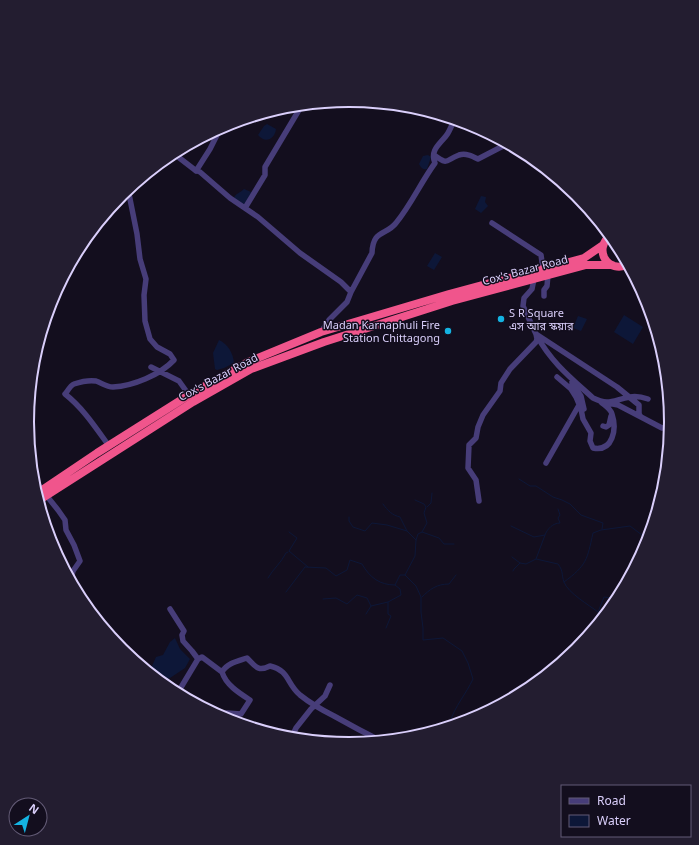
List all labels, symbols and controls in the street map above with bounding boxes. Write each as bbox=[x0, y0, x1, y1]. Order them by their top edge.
street label: Cox's Bazar Road bbox=[480, 251, 569, 288]
place label: S R Square এস আর স্কয়ার bbox=[509, 305, 574, 333]
marker: S R Square এস আর স্কয়ার bbox=[496, 314, 506, 324]
place label: Madan Karnaphuli Fire Station Chittagong bbox=[323, 317, 440, 345]
marker: Madan Karnaphuli Fire Station Chittagong bbox=[443, 326, 453, 336]
street label: Cox's Bazar Road bbox=[175, 349, 260, 404]
legend bbox=[561, 785, 691, 837]
text: Road bbox=[597, 792, 626, 809]
north arrow bbox=[8, 797, 48, 837]
text: N bbox=[26, 800, 42, 817]
text: Water bbox=[597, 812, 631, 829]

